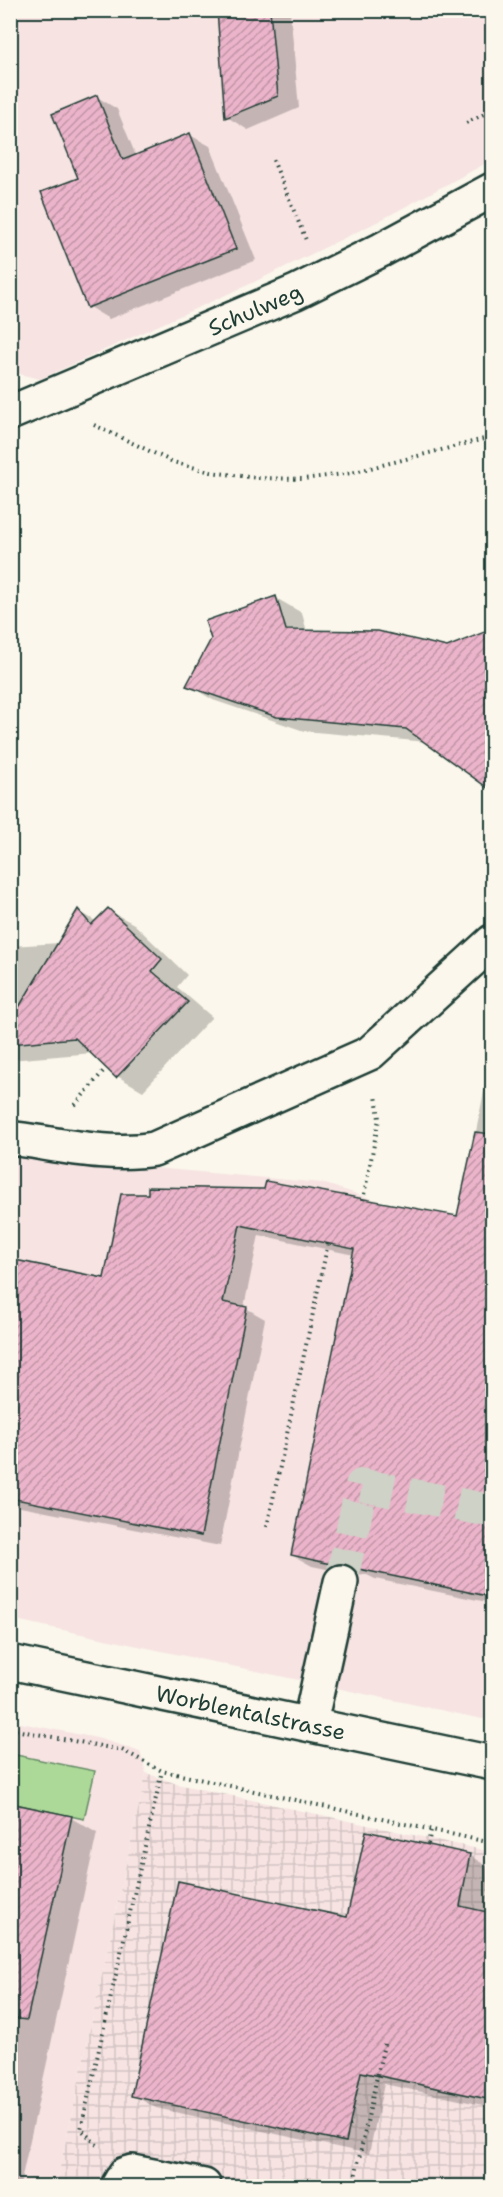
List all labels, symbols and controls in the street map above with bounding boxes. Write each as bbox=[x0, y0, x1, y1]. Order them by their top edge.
street label: Schulweg bbox=[204, 277, 307, 343]
street label: Worblentalstrasse bbox=[153, 1679, 348, 1747]

